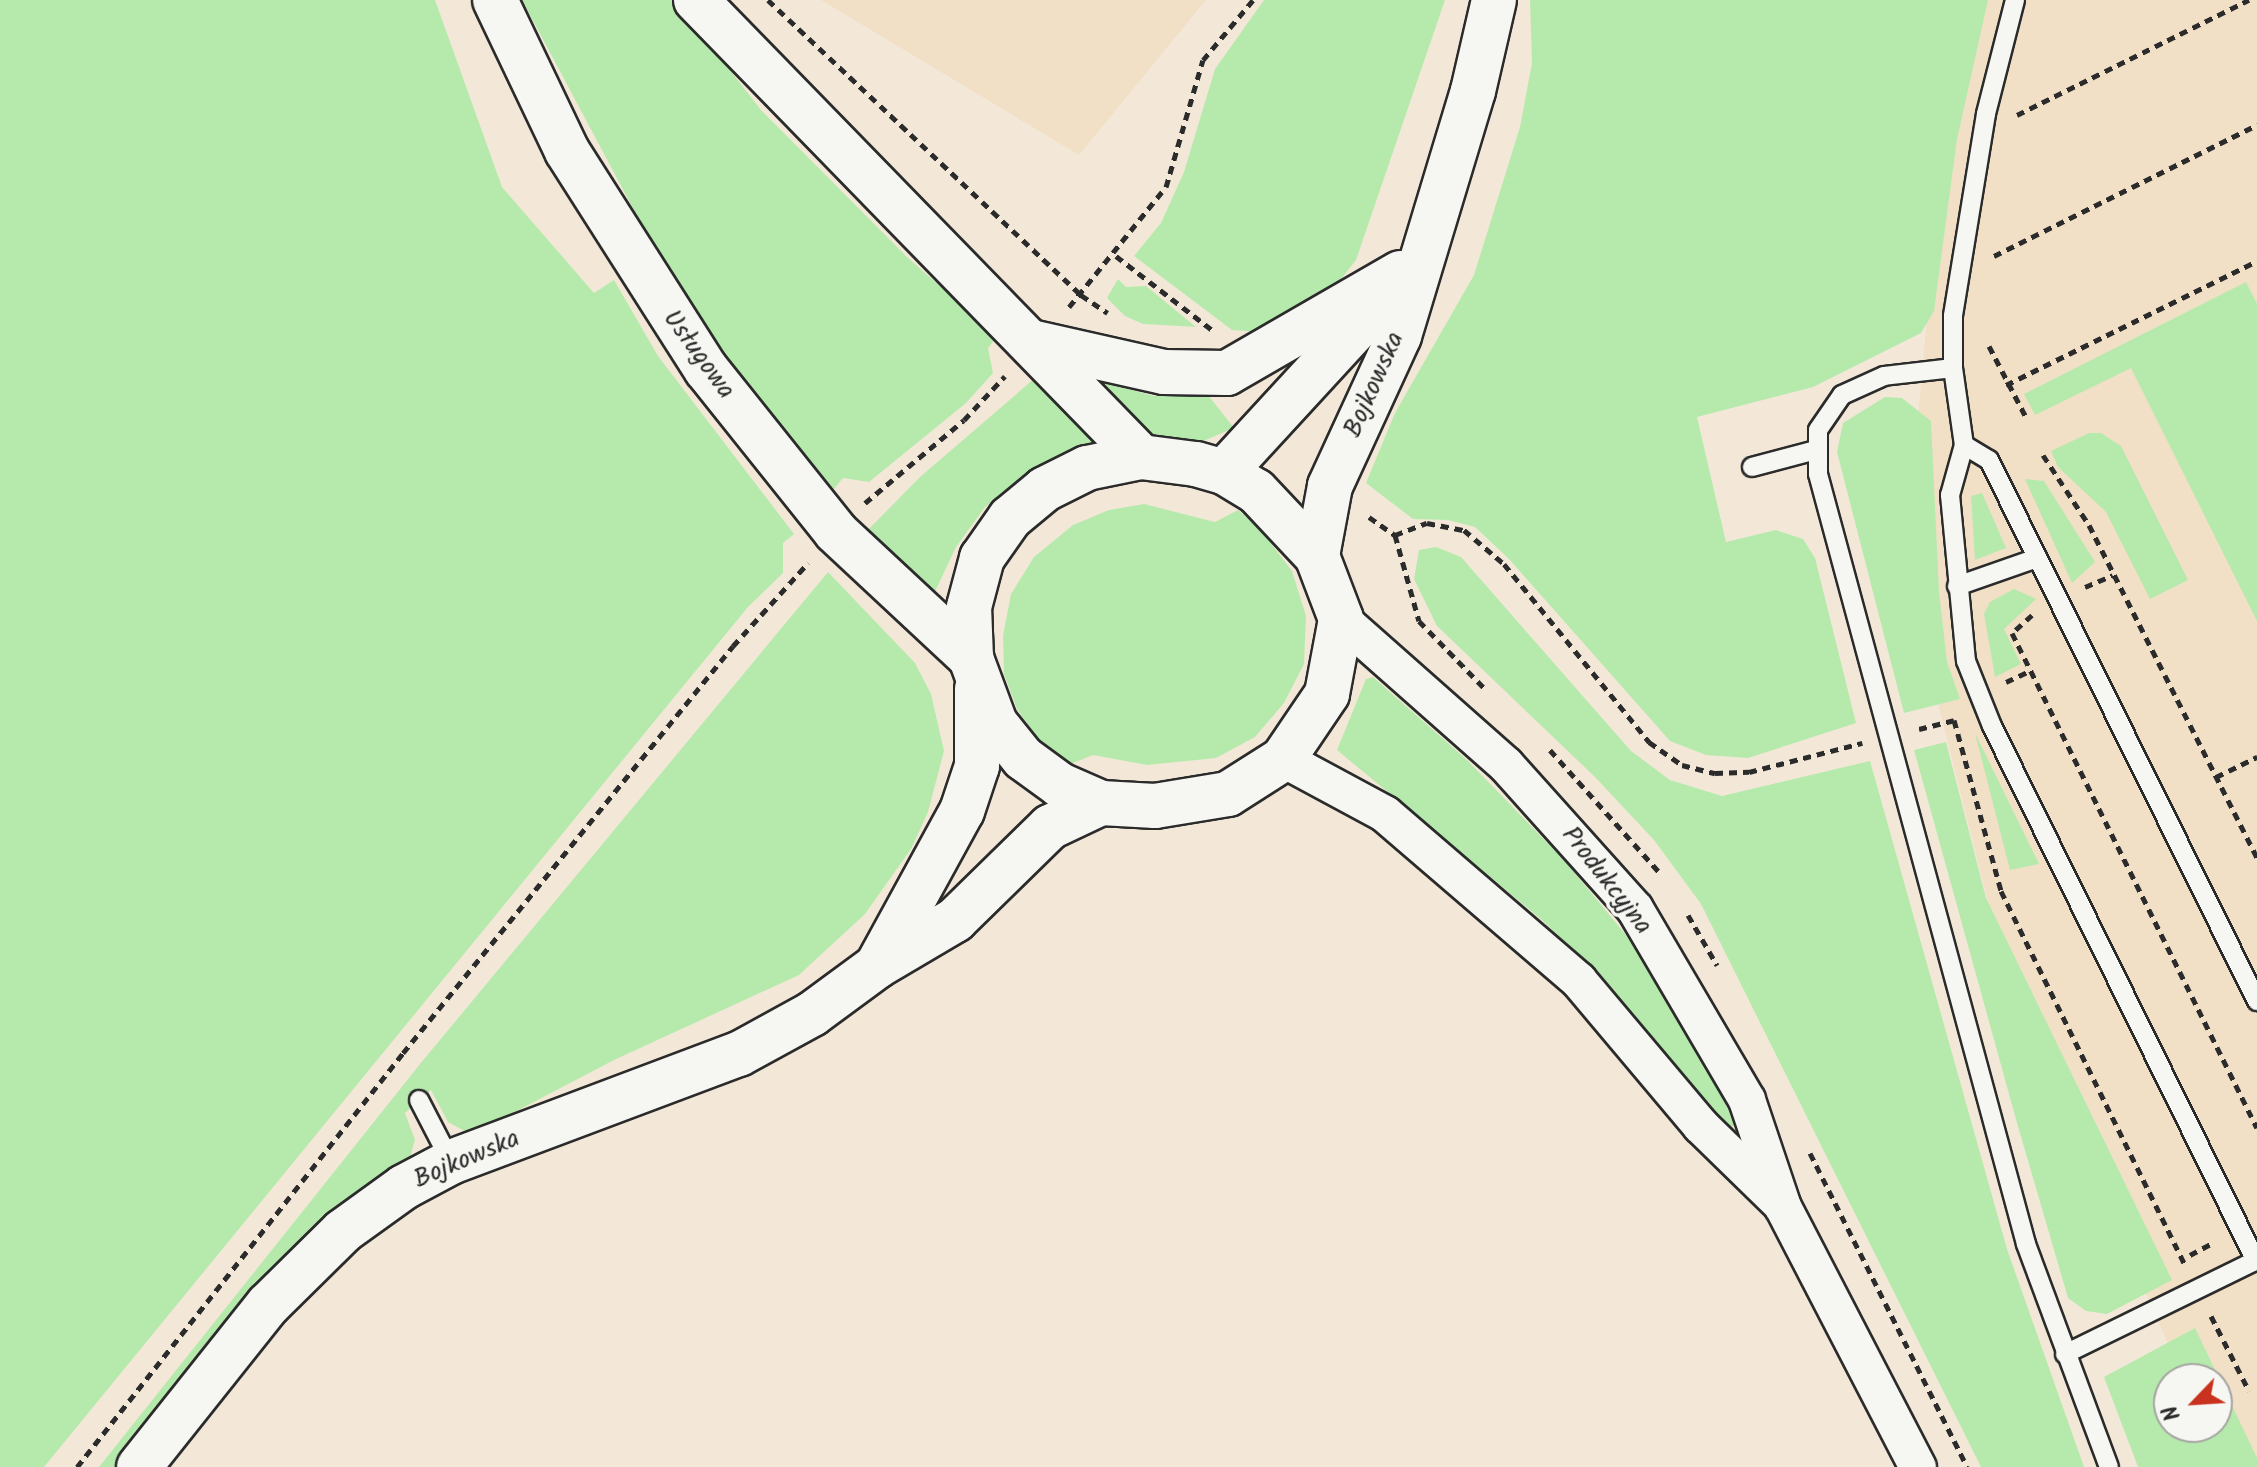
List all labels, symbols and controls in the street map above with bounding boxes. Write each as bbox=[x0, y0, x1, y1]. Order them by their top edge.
street label: Usługowa bbox=[655, 304, 741, 406]
street label: Bojkowska bbox=[1338, 328, 1412, 442]
street label: Produkcyjna bbox=[1554, 821, 1658, 941]
street label: Bojkowska bbox=[409, 1124, 525, 1196]
north arrow bbox=[2153, 1363, 2233, 1443]
text: N bbox=[2154, 1399, 2191, 1426]

